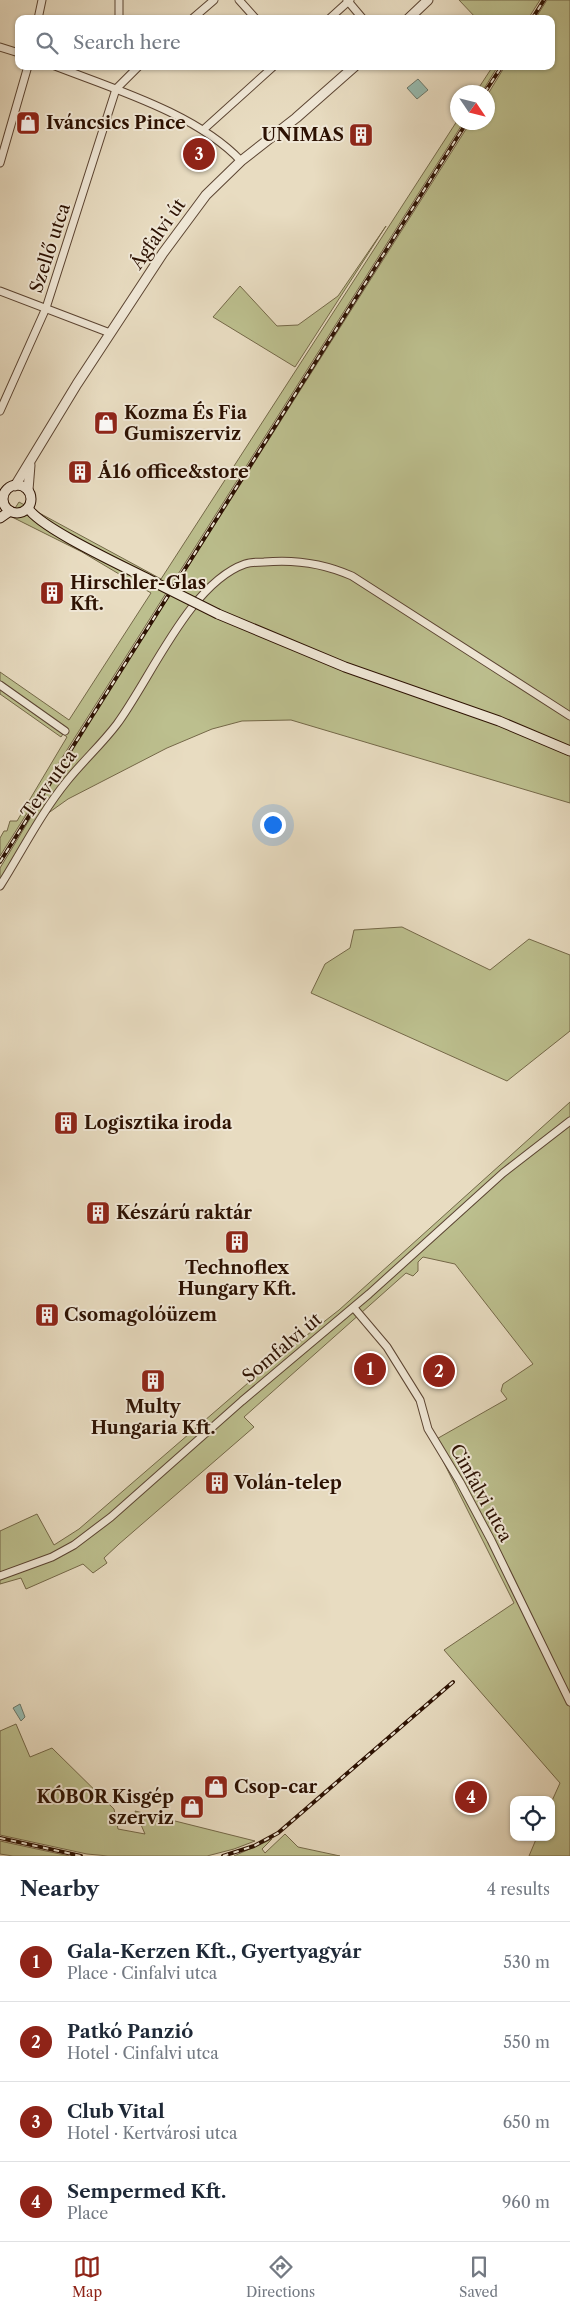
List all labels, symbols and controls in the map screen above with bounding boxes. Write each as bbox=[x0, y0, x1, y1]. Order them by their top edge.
search box bbox=[15, 15, 555, 70]
icon: search bbox=[33, 29, 61, 57]
text: Search here bbox=[73, 31, 181, 54]
north arrow bbox=[450, 85, 495, 130]
shop icon: Iváncsics Pince bbox=[15, 110, 41, 136]
place label: Iváncsics Pince bbox=[46, 112, 186, 134]
building icon: UNIMAS bbox=[348, 122, 374, 148]
place label: UNIMAS bbox=[262, 124, 344, 146]
pin: 3 bbox=[183, 135, 215, 173]
street label: Ágfalvi út bbox=[124, 193, 191, 274]
street label: Szellő utca bbox=[25, 200, 75, 296]
place label: Kozma És Fia Gumiszerviz bbox=[124, 401, 248, 445]
shop icon: Kozma És Fia Gumiszerviz bbox=[93, 410, 119, 436]
building icon: Á16 office&store bbox=[67, 459, 93, 485]
place label: Á16 office&store bbox=[97, 460, 249, 483]
place label: Hirschler-Glas Kft. bbox=[70, 572, 206, 615]
building icon: Hirschler-Glas Kft. bbox=[39, 580, 65, 606]
street label: Terv utca bbox=[17, 745, 82, 823]
your location bbox=[260, 812, 286, 838]
building icon: Logisztika iroda bbox=[53, 1110, 79, 1136]
place label: Logisztika iroda bbox=[84, 1112, 233, 1134]
building icon: Készárú raktár bbox=[85, 1200, 111, 1226]
place label: Készárú raktár bbox=[116, 1202, 252, 1224]
building icon: Technoflex Hungary Kft. bbox=[224, 1229, 250, 1255]
place label: Technoflex Hungary Kft. bbox=[178, 1257, 296, 1300]
building icon: Csomagolóüzem bbox=[34, 1302, 60, 1328]
place label: Csomagolóüzem bbox=[64, 1304, 217, 1326]
street label: Somfalvi út bbox=[238, 1308, 327, 1388]
pin: 1 bbox=[354, 1350, 386, 1388]
pin: 2 bbox=[423, 1352, 455, 1390]
building icon: Multy Hungaria Kft. bbox=[140, 1368, 166, 1394]
place label: Multy Hungaria Kft. bbox=[91, 1396, 215, 1439]
street label: Cinfalvi utca bbox=[445, 1440, 517, 1546]
building icon: Volán-telep bbox=[204, 1470, 230, 1496]
place label: Volán-telep bbox=[233, 1472, 342, 1494]
shop icon: Csop-car bbox=[203, 1774, 229, 1800]
place label: Csop-car bbox=[234, 1776, 318, 1798]
pin: 4 bbox=[455, 1778, 487, 1816]
place label: KÓBOR Kisgép szerviz bbox=[36, 1785, 174, 1829]
shop icon: KÓBOR Kisgép szerviz bbox=[179, 1794, 205, 1820]
map controls bbox=[510, 1796, 555, 1841]
button: locate bbox=[510, 1796, 555, 1841]
text: Nearby bbox=[20, 1876, 99, 1901]
text: 4 results bbox=[487, 1879, 550, 1899]
text: Gala-Kerzen Kft., Gyertyagyár bbox=[67, 1940, 362, 1963]
text: 1 bbox=[32, 1952, 40, 1972]
text: 530 m bbox=[503, 1952, 550, 1972]
text: Place · Cinfalvi utca bbox=[67, 1963, 217, 1983]
text: Patkó Panzió bbox=[67, 2020, 193, 2043]
text: 2 bbox=[31, 2032, 41, 2052]
text: 550 m bbox=[503, 2032, 550, 2052]
text: Hotel · Cinfalvi utca bbox=[67, 2043, 219, 2063]
text: Club Vital bbox=[67, 2100, 165, 2123]
text: 3 bbox=[31, 2112, 41, 2132]
text: 650 m bbox=[503, 2112, 550, 2132]
text: Hotel · Kertvárosi utca bbox=[67, 2123, 237, 2143]
text: Sempermed Kft. bbox=[67, 2180, 226, 2203]
text: 4 bbox=[31, 2192, 41, 2212]
text: 960 m bbox=[502, 2192, 550, 2212]
text: Place bbox=[67, 2203, 108, 2223]
tab: Map bbox=[72, 2253, 102, 2301]
tab: Directions bbox=[246, 2253, 315, 2301]
tab: Saved bbox=[459, 2253, 498, 2301]

